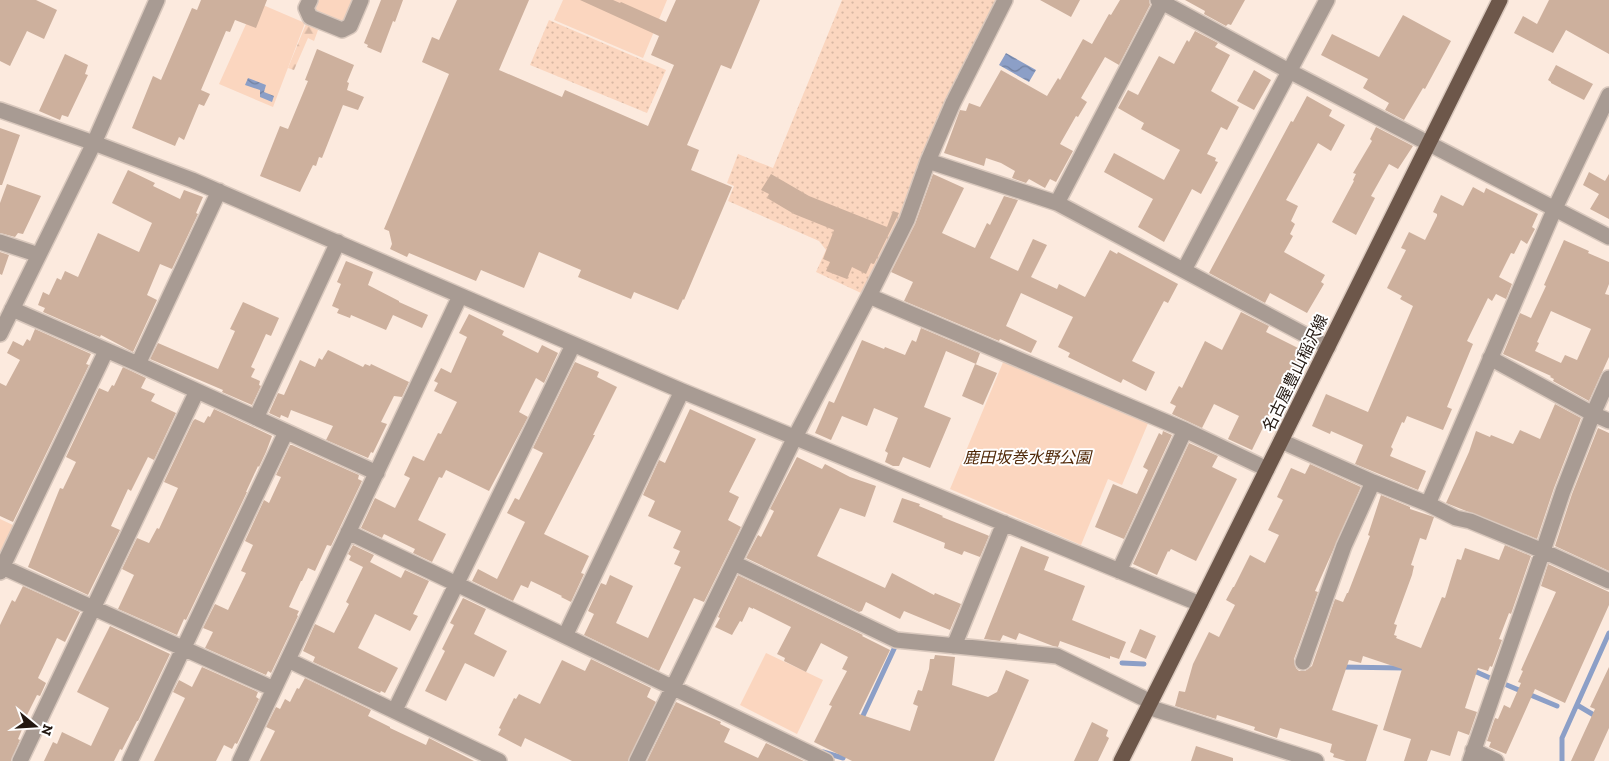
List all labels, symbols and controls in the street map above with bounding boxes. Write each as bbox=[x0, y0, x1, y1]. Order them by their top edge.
street label: 名古屋豊山稲沢線 bbox=[1258, 311, 1332, 435]
park label: 鹿田坂巻水野公園 bbox=[963, 448, 1093, 467]
north arrow bbox=[10, 701, 60, 751]
text: N bbox=[37, 722, 57, 738]

